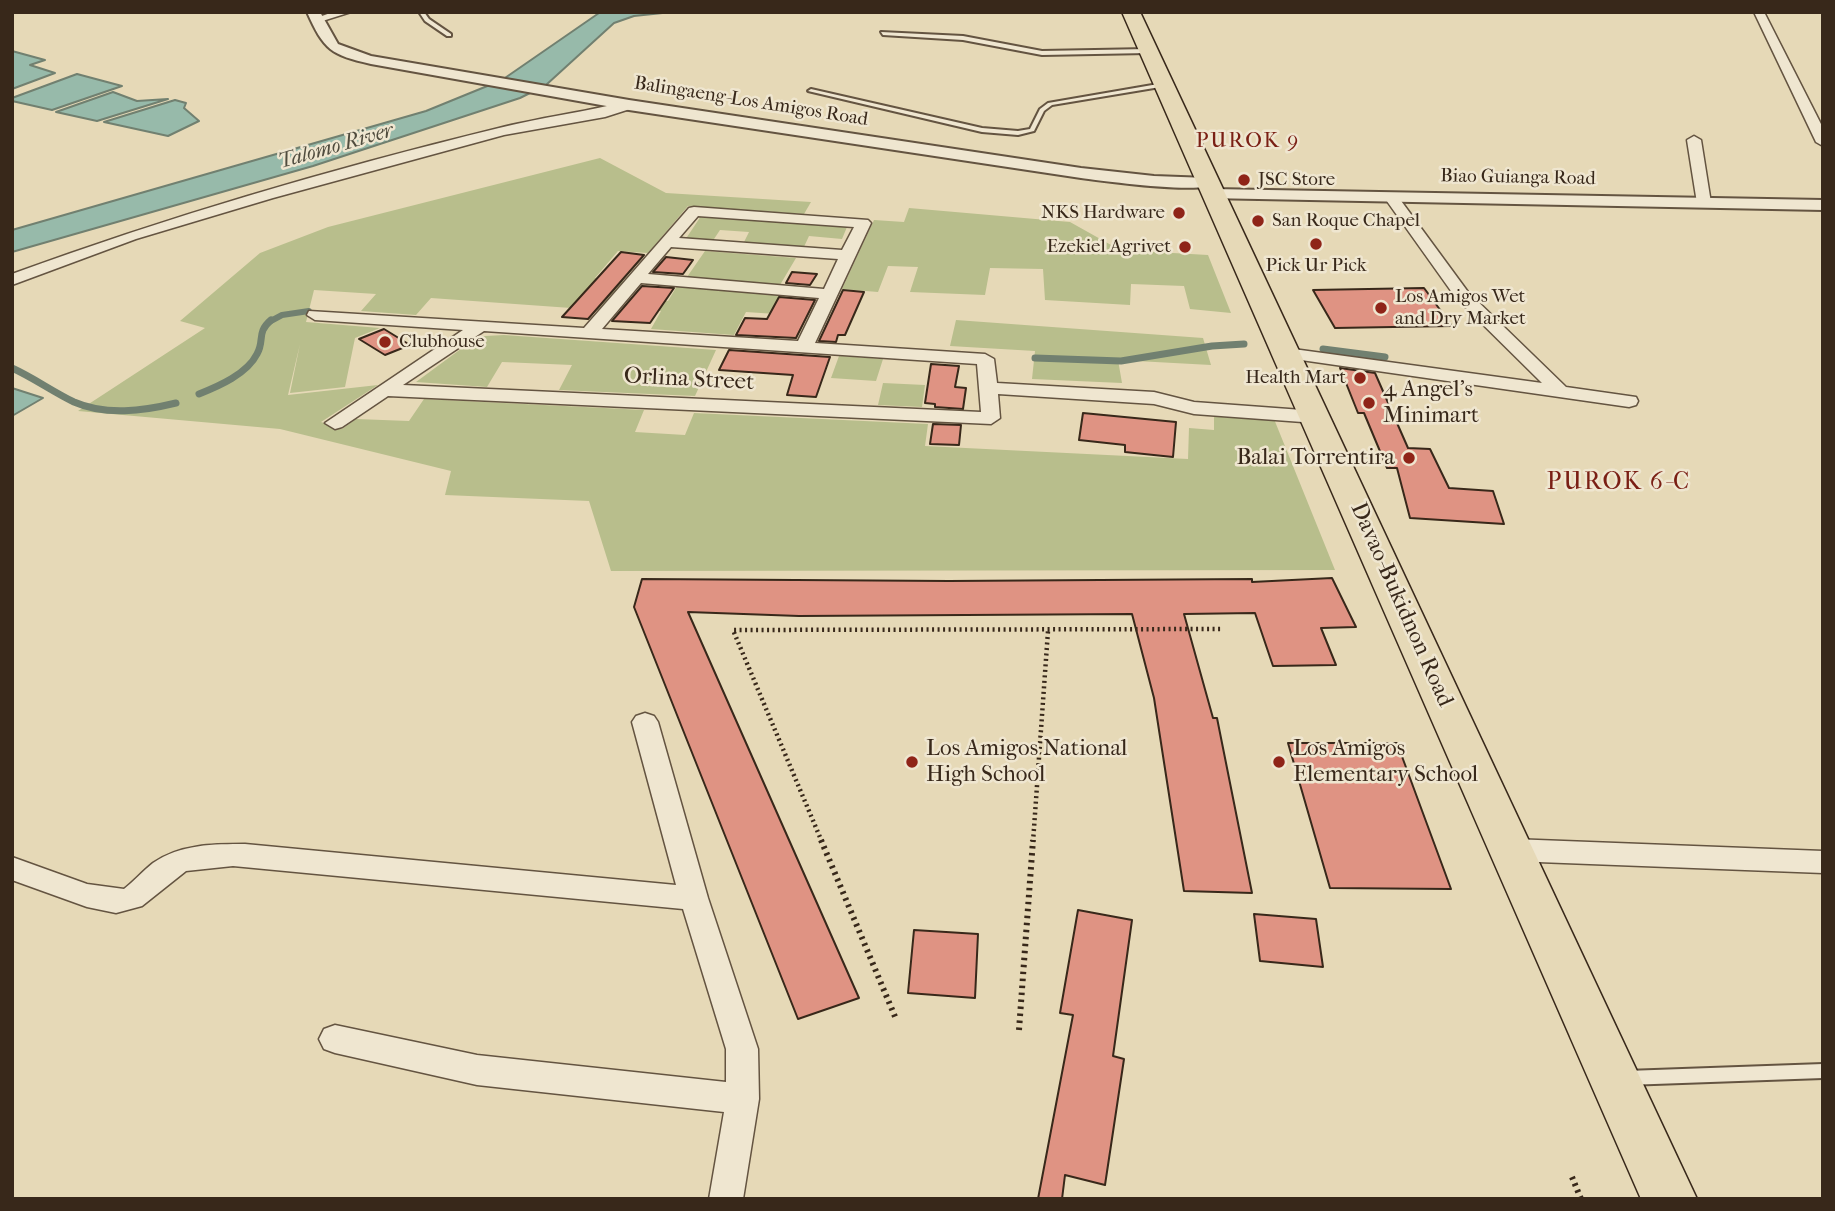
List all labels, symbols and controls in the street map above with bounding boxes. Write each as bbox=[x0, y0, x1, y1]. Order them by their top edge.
street label: Balingaeng-Los Amigos Road bbox=[632, 72, 870, 132]
water label: Talomo River bbox=[276, 119, 396, 175]
district label: PUROK 9 bbox=[1197, 129, 1299, 155]
street label: Biao Guianga Road bbox=[1440, 165, 1596, 191]
place label: JSC Store bbox=[1258, 169, 1335, 191]
marker: JSC Store bbox=[1236, 172, 1252, 188]
place label: NKS Hardware bbox=[1041, 202, 1165, 224]
marker: NKS Hardware bbox=[1171, 205, 1187, 221]
place label: San Roque Chapel bbox=[1272, 210, 1420, 232]
marker: San Roque Chapel bbox=[1250, 213, 1266, 229]
place label: Ezekiel Agrivet bbox=[1046, 236, 1171, 258]
marker: Pick Ur Pick bbox=[1308, 236, 1324, 252]
marker: Ezekiel Agrivet bbox=[1177, 239, 1193, 255]
place label: Pick Ur Pick bbox=[1265, 255, 1367, 277]
place label: Los Amigos Wet and Dry Market bbox=[1395, 286, 1526, 330]
marker: Los Amigos Wet and Dry Market bbox=[1373, 300, 1389, 316]
place label: Clubhouse bbox=[399, 331, 485, 353]
marker: Clubhouse bbox=[377, 334, 393, 350]
street label: Orlina Street bbox=[623, 363, 755, 397]
place label: Health Mart bbox=[1245, 367, 1346, 389]
marker: Health Mart bbox=[1352, 370, 1368, 386]
place label: 4 Angel's Minimart bbox=[1383, 376, 1479, 430]
marker: 4 Angel's Minimart bbox=[1361, 395, 1377, 411]
place label: Balai Torrentira bbox=[1236, 444, 1395, 472]
marker: Balai Torrentira bbox=[1401, 450, 1417, 466]
district label: PUROK 6-C bbox=[1548, 469, 1690, 497]
street label: Davao-Bukidnon Road bbox=[1344, 499, 1458, 711]
place label: Los Amigos National High School bbox=[926, 735, 1127, 789]
place label: Los Amigos Elementary School bbox=[1293, 735, 1478, 789]
marker: Los Amigos National High School bbox=[904, 754, 920, 770]
marker: Los Amigos Elementary School bbox=[1271, 754, 1287, 770]

